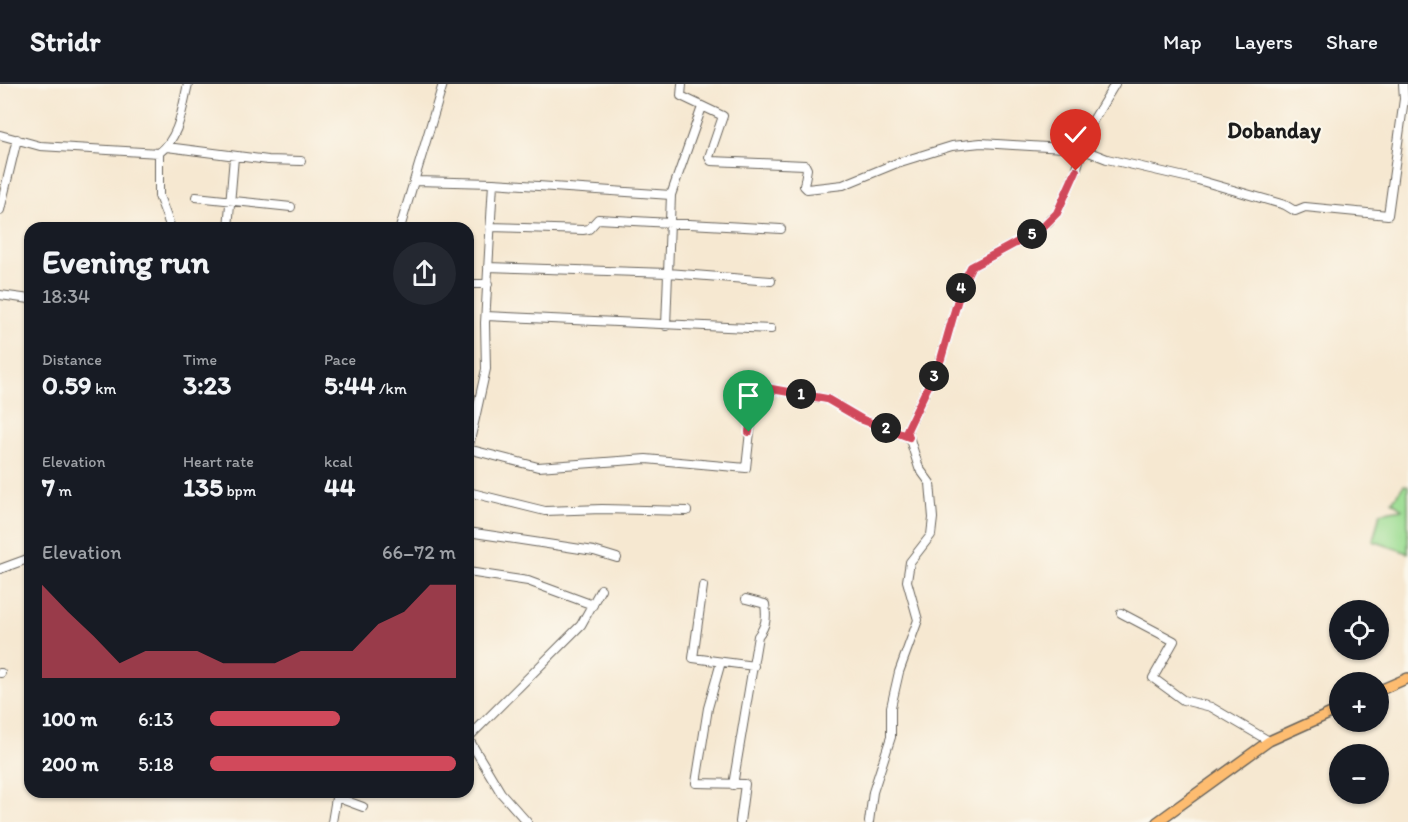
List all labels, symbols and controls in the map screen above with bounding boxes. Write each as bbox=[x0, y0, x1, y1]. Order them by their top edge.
text: Stridr bbox=[30, 24, 100, 58]
text: Map bbox=[1163, 29, 1202, 54]
text: Layers bbox=[1235, 29, 1293, 54]
text: Share bbox=[1326, 29, 1378, 54]
pin bbox=[1050, 109, 1101, 171]
district label: Dobanday bbox=[1227, 117, 1321, 144]
icon: check bbox=[1059, 118, 1092, 151]
pin: 5 bbox=[1017, 219, 1047, 249]
text: 5 bbox=[1028, 224, 1036, 243]
text: Evening run bbox=[42, 242, 209, 281]
button: share bbox=[393, 242, 456, 305]
pin: 4 bbox=[946, 273, 976, 303]
text: 4 bbox=[956, 278, 966, 297]
text: 18:34 bbox=[42, 284, 90, 308]
text: Distance bbox=[42, 350, 102, 369]
text: Time bbox=[183, 350, 217, 369]
text: Pace bbox=[324, 350, 356, 369]
pin: 3 bbox=[919, 361, 949, 391]
text: 3 bbox=[930, 366, 938, 385]
text: 0.59 bbox=[42, 369, 92, 401]
text: 3:23 bbox=[183, 369, 231, 401]
text: 5:44 bbox=[324, 369, 375, 401]
pin bbox=[723, 370, 774, 432]
text: km bbox=[92, 379, 116, 398]
text: /km bbox=[375, 379, 407, 398]
icon: arrive bbox=[732, 379, 765, 412]
pin: 1 bbox=[786, 379, 816, 409]
text: 1 bbox=[797, 384, 805, 403]
pin: 2 bbox=[871, 413, 901, 443]
text: 2 bbox=[882, 418, 890, 437]
text: Elevation bbox=[42, 452, 106, 471]
text: Heart rate bbox=[183, 452, 254, 471]
text: kcal bbox=[324, 452, 352, 471]
text: 7 bbox=[42, 471, 55, 503]
text: 135 bbox=[183, 471, 223, 503]
text: 44 bbox=[324, 471, 355, 503]
text: m bbox=[55, 481, 72, 500]
text: bpm bbox=[223, 481, 256, 500]
text: Elevation bbox=[42, 540, 121, 564]
text: 66–72 m bbox=[382, 540, 456, 564]
map controls bbox=[1329, 600, 1389, 804]
button: locate bbox=[1329, 600, 1389, 660]
button: + bbox=[1329, 672, 1389, 732]
text: 100 m bbox=[42, 707, 97, 731]
text: 6:13 bbox=[138, 707, 174, 731]
button: − bbox=[1329, 744, 1389, 804]
text: 200 m bbox=[42, 752, 98, 776]
text: 5:18 bbox=[138, 752, 174, 776]

